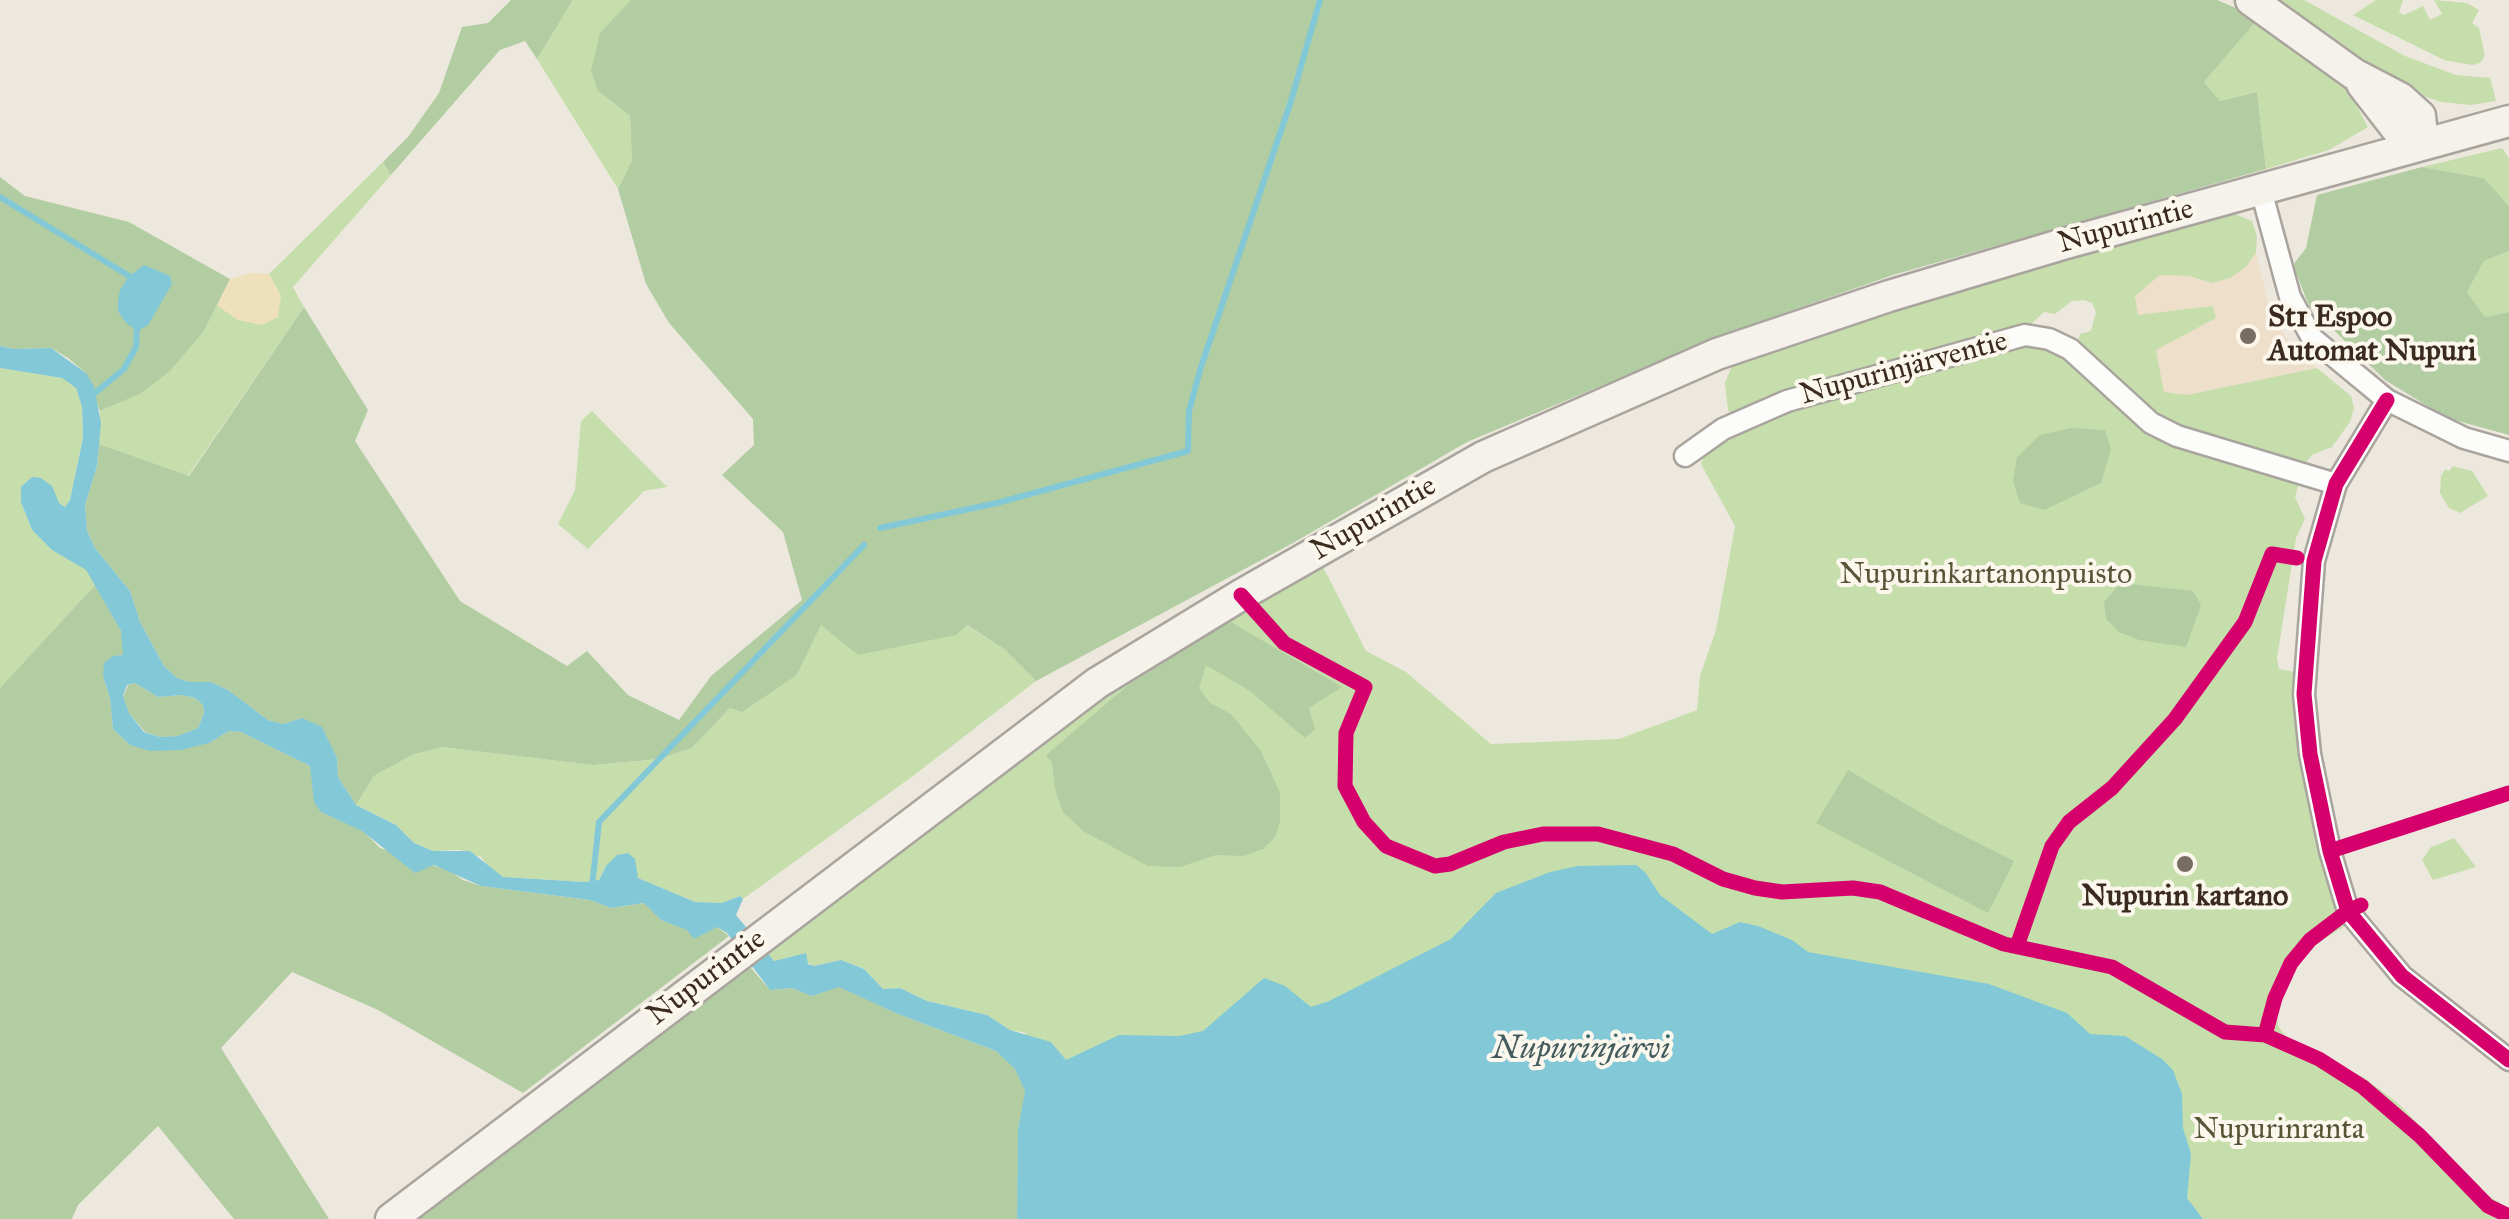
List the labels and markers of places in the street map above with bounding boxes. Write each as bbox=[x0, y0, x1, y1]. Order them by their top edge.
place label: St1 Espoo Automat Nupuri bbox=[2268, 301, 2476, 372]
marker: St1 Espoo Automat Nupuri bbox=[2237, 325, 2259, 347]
marker: Nupurin kartano bbox=[2174, 853, 2196, 875]
place label: Nupurin kartano bbox=[2082, 880, 2288, 916]

